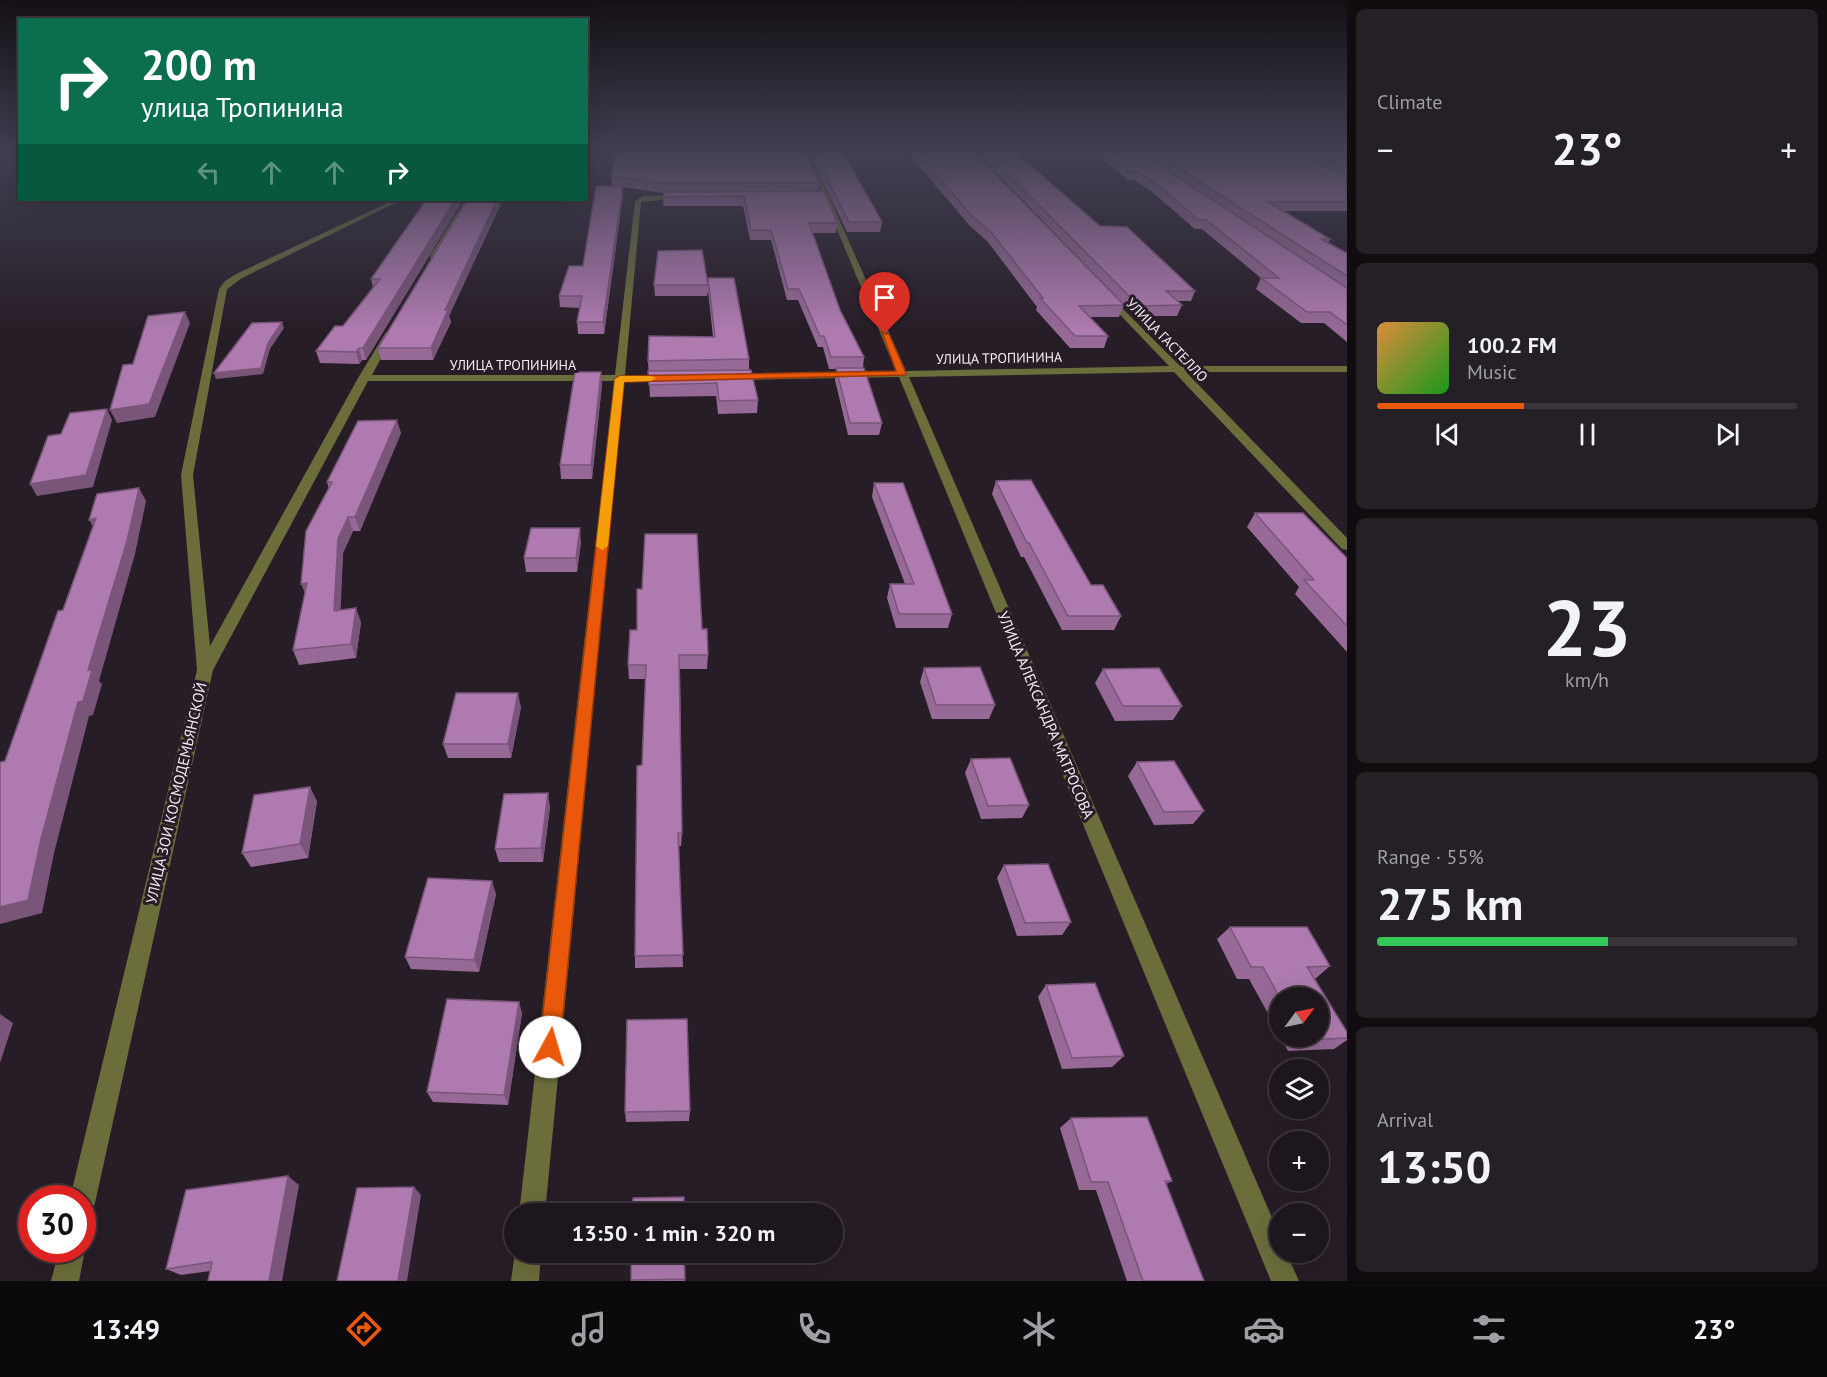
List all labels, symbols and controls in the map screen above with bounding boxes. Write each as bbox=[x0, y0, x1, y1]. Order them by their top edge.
text: 200 m bbox=[141, 37, 257, 92]
icon: right bbox=[42, 42, 120, 120]
text: Climate bbox=[1377, 89, 1443, 115]
text: улица Тропинина bbox=[141, 90, 344, 124]
text: 23° bbox=[1552, 119, 1622, 177]
text: − bbox=[1377, 128, 1394, 171]
text: + bbox=[1780, 128, 1797, 171]
icon: left bbox=[192, 156, 225, 189]
icon: ahead bbox=[255, 156, 288, 189]
icon: ahead bbox=[318, 156, 351, 189]
icon: right bbox=[381, 156, 414, 189]
pin bbox=[859, 272, 910, 334]
icon: arrive bbox=[868, 281, 901, 314]
street label: УЛИЦА ГАСТЕЛЛО bbox=[1122, 294, 1212, 386]
text: 100.2 FM bbox=[1467, 331, 1557, 359]
street label: УЛИЦА ТРОПИНИНА bbox=[936, 348, 1063, 368]
street label: УЛИЦА ТРОПИНИНА bbox=[450, 356, 577, 374]
text: Music bbox=[1467, 359, 1516, 385]
icon: previous bbox=[1431, 418, 1464, 451]
icon: pause bbox=[1571, 418, 1604, 451]
icon: next bbox=[1711, 418, 1744, 451]
text: 23 bbox=[1543, 577, 1631, 678]
street label: УЛИЦА АЛЕКСАНДРА МАТРОСОВА bbox=[994, 609, 1098, 822]
text: km/h bbox=[1565, 667, 1609, 693]
street label: УЛИЦА ЗОИ КОСМОДЕМЬЯНСКОЙ bbox=[141, 681, 211, 905]
text: Range · 55% bbox=[1377, 844, 1484, 870]
text: 275 km bbox=[1377, 874, 1523, 932]
north arrow bbox=[1269, 987, 1329, 1047]
map controls bbox=[1269, 987, 1329, 1263]
position arrow bbox=[518, 1015, 582, 1079]
button: layers bbox=[1269, 1059, 1329, 1119]
text: Arrival bbox=[1377, 1107, 1433, 1133]
button: + bbox=[1269, 1131, 1329, 1191]
text: 13:50 bbox=[1377, 1137, 1491, 1195]
speed limit sign: 30 bbox=[18, 1185, 96, 1263]
button: − bbox=[1269, 1203, 1329, 1263]
text: 13:50 · 1 min · 320 m bbox=[572, 1219, 775, 1247]
icon: directions bbox=[343, 1308, 385, 1350]
icon: music bbox=[568, 1308, 610, 1350]
icon: phone bbox=[793, 1308, 835, 1350]
icon: climate bbox=[1018, 1308, 1060, 1350]
icon: car bbox=[1243, 1308, 1285, 1350]
icon: filters bbox=[1468, 1308, 1510, 1350]
text: 13:49 bbox=[92, 1312, 160, 1346]
text: 23° bbox=[1693, 1312, 1735, 1346]

